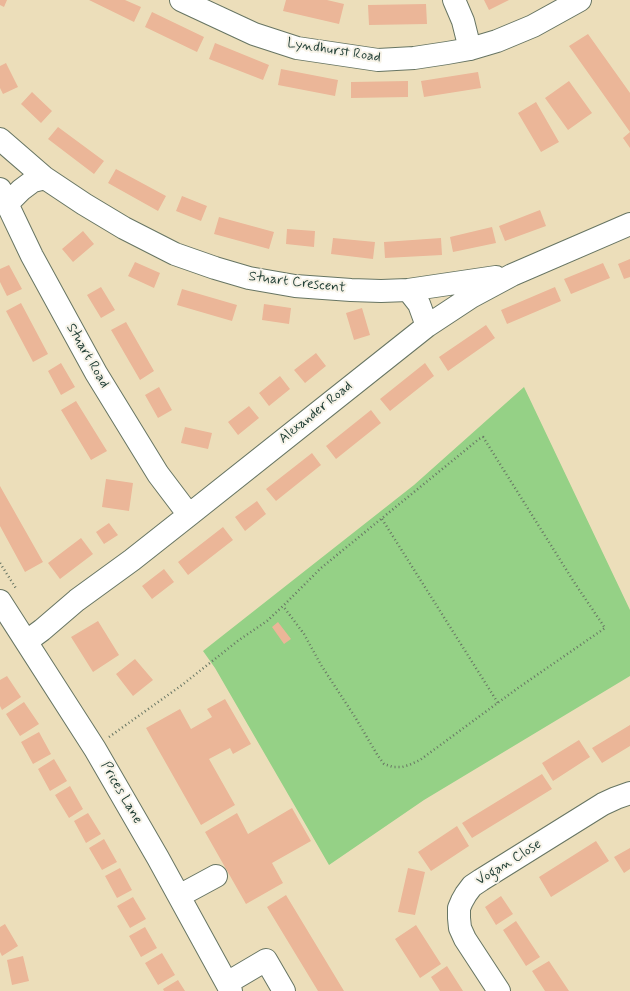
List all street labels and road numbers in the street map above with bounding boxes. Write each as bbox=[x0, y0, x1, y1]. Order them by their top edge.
street label: Lyndhurst Road bbox=[286, 35, 382, 67]
street label: Stuart Crescent bbox=[248, 269, 346, 297]
street label: Stuart Road bbox=[62, 321, 112, 391]
street label: Alexander Road bbox=[276, 378, 356, 448]
street label: Prices Lane bbox=[96, 759, 146, 827]
street label: Vogan Close bbox=[473, 836, 545, 890]

